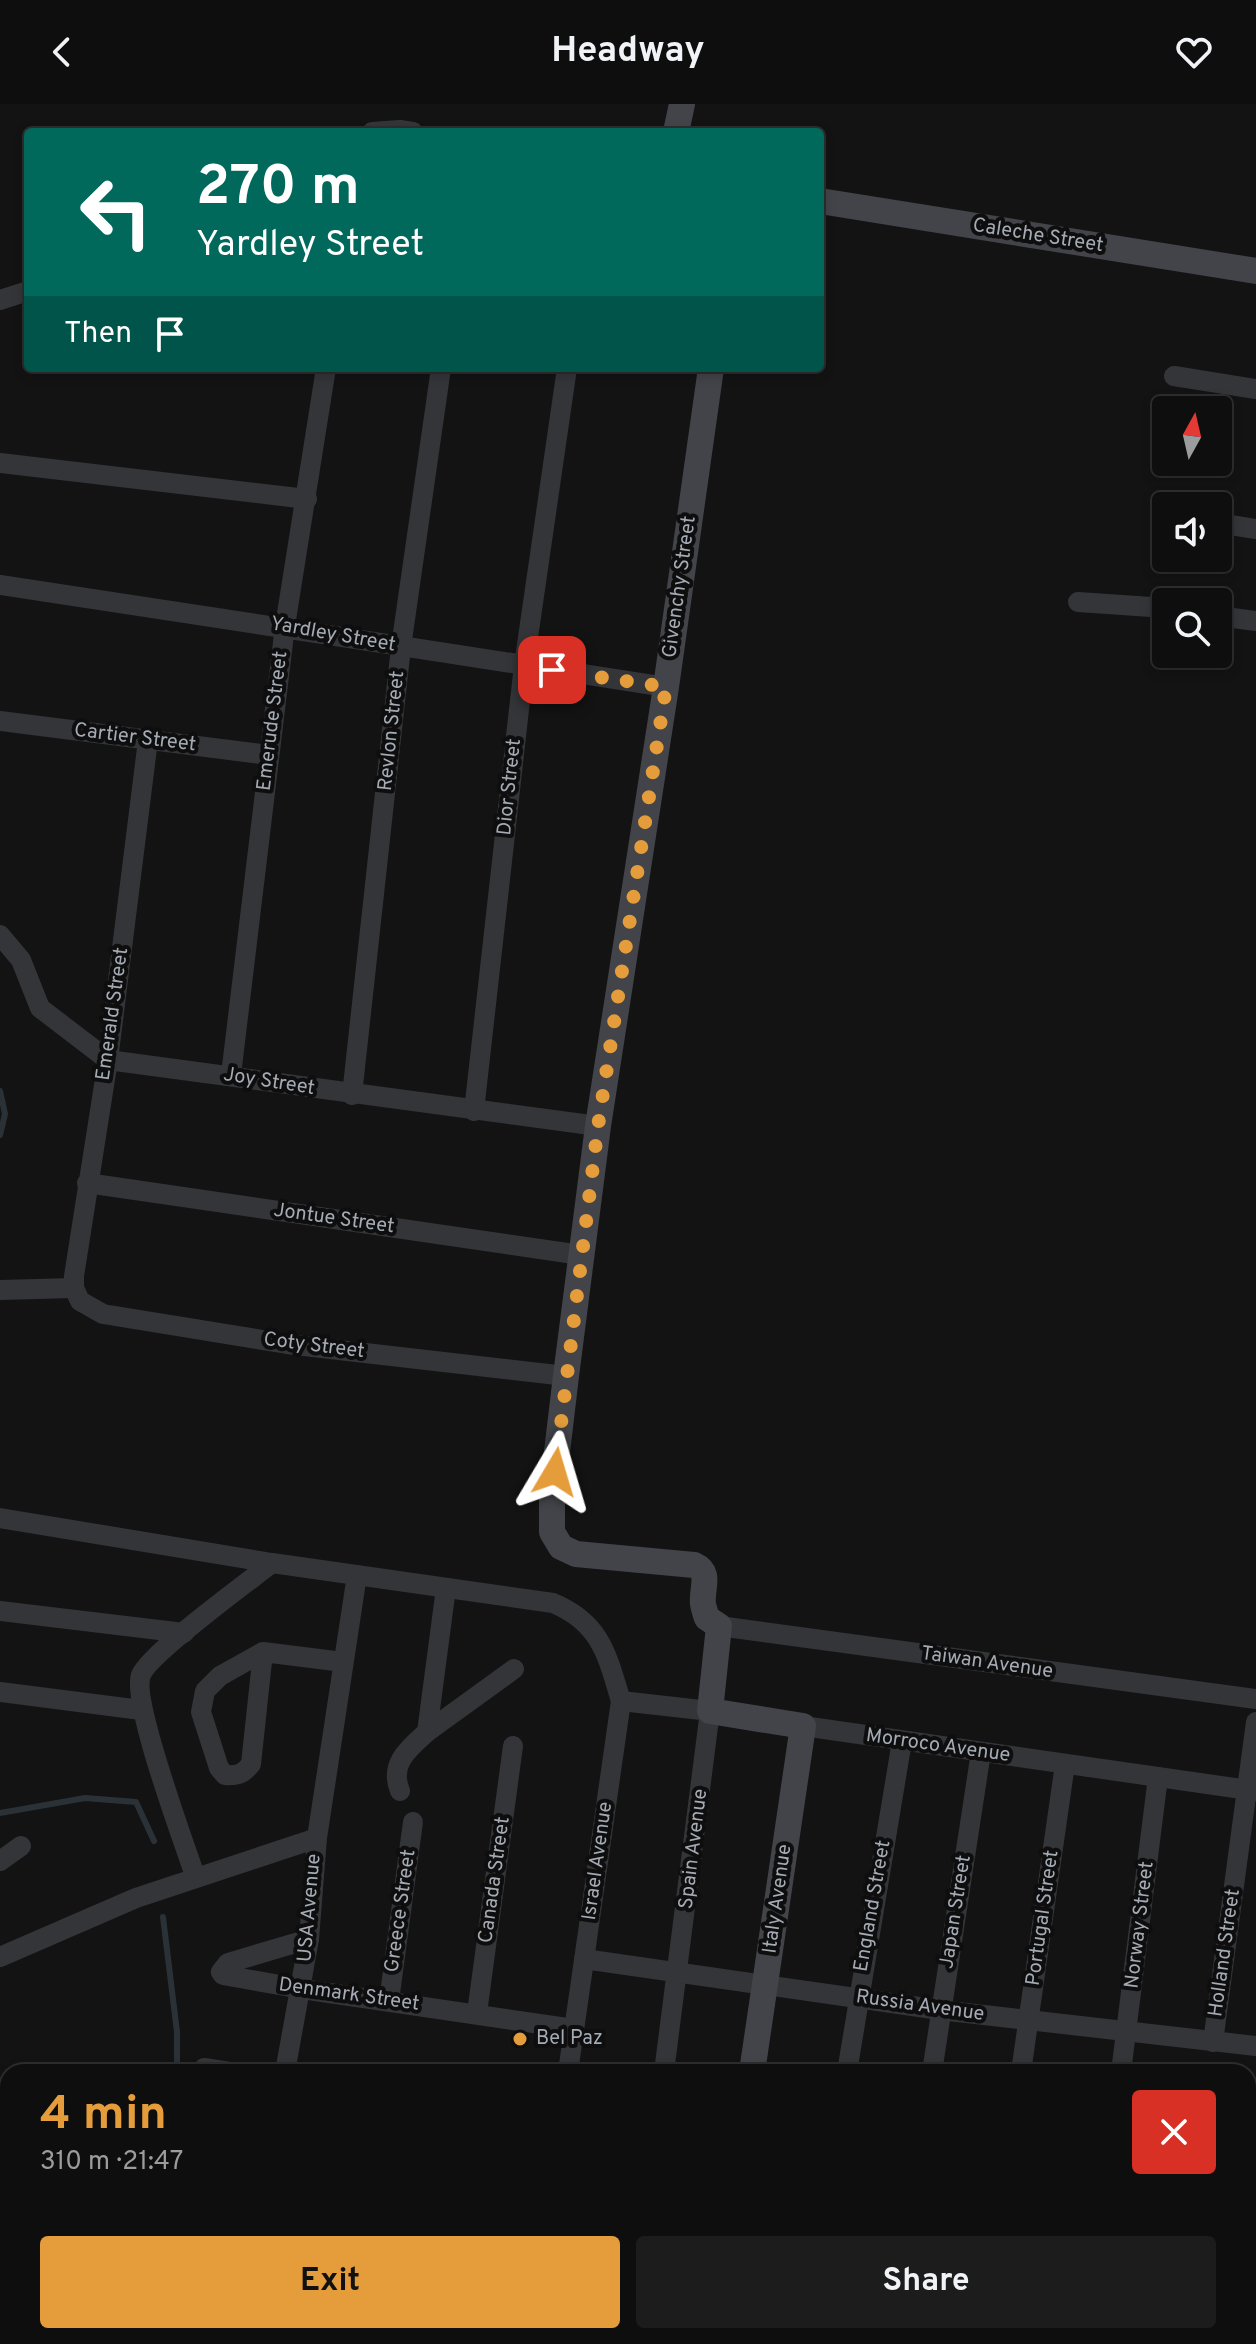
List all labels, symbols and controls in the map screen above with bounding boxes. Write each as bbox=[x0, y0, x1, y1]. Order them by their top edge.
text: Headway bbox=[551, 29, 705, 75]
icon: back bbox=[40, 30, 84, 74]
icon: heart bbox=[1172, 30, 1216, 74]
text: 270 m bbox=[196, 154, 360, 224]
icon: left bbox=[64, 160, 168, 264]
street label: Caleche Street bbox=[971, 213, 1105, 259]
text: Yardley Street bbox=[196, 223, 424, 269]
icon: arrive bbox=[148, 312, 192, 356]
text: Then bbox=[64, 316, 132, 353]
north arrow bbox=[1152, 396, 1232, 476]
map controls bbox=[1152, 396, 1232, 668]
button: sound bbox=[1152, 492, 1232, 572]
street label: Givenchy Street bbox=[657, 514, 703, 660]
button: search bbox=[1152, 588, 1232, 668]
street label: Yardley Street bbox=[268, 611, 398, 659]
pin bbox=[518, 636, 586, 704]
icon: arrive bbox=[530, 648, 574, 692]
street label: Emerude Street bbox=[252, 650, 294, 792]
street label: Revlon Street bbox=[373, 670, 411, 792]
street label: Cartier Street bbox=[73, 718, 197, 758]
street label: Dior Street bbox=[492, 737, 528, 837]
street label: Emerald Street bbox=[91, 946, 135, 1082]
street label: Joy Street bbox=[221, 1062, 317, 1102]
street label: Jontue Street bbox=[272, 1198, 396, 1240]
street label: Coty Street bbox=[262, 1327, 366, 1365]
position arrow bbox=[513, 1430, 597, 1514]
street label: Taiwan Avenue bbox=[919, 1641, 1055, 1685]
street label: Morroco Avenue bbox=[864, 1723, 1012, 1769]
street label: Spain Avenue bbox=[674, 1787, 714, 1911]
street label: Israel Avenue bbox=[577, 1800, 619, 1922]
street label: Canada Street bbox=[473, 1815, 517, 1945]
street label: England Street bbox=[849, 1838, 897, 1974]
street label: Italy Avenue bbox=[757, 1843, 799, 1955]
street label: Greece Street bbox=[379, 1848, 423, 1974]
street label: Portugal Street bbox=[1021, 1848, 1065, 1988]
street label: USA Avenue bbox=[292, 1853, 328, 1963]
street label: Japan Street bbox=[934, 1853, 978, 1971]
street label: Norway Street bbox=[1119, 1860, 1161, 1990]
street label: Holland Street bbox=[1203, 1887, 1247, 2019]
street label: Denmark Street bbox=[277, 1972, 421, 2018]
street label: Russia Avenue bbox=[854, 1984, 986, 2028]
place label: Bel Paz bbox=[536, 2026, 603, 2052]
marker: Bel Paz bbox=[511, 2030, 529, 2048]
text: 4 min bbox=[40, 2086, 167, 2146]
button: close bbox=[1132, 2090, 1216, 2174]
text: 310 m · 21:47 bbox=[40, 2146, 183, 2179]
button: Exit bbox=[40, 2236, 620, 2328]
button: Share bbox=[636, 2236, 1216, 2328]

